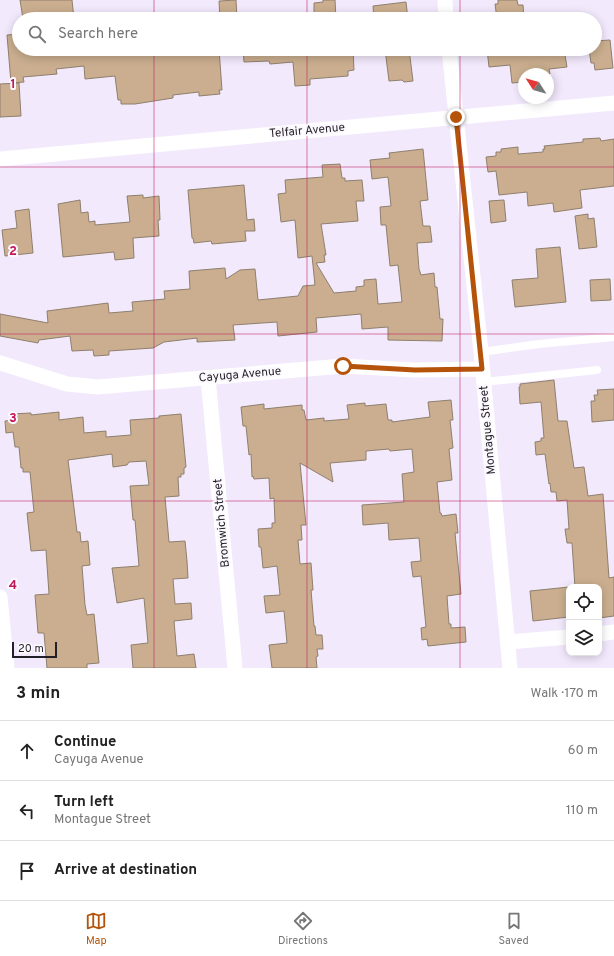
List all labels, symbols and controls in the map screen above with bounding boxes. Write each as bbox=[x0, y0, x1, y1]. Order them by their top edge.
search box bbox=[12, 12, 602, 56]
icon: search bbox=[26, 23, 48, 45]
text: Search here bbox=[58, 25, 138, 44]
north arrow bbox=[518, 68, 554, 104]
text: 1 bbox=[10, 77, 16, 93]
route end bbox=[447, 108, 465, 126]
street label: Telfair Avenue bbox=[268, 120, 346, 142]
text: 2 bbox=[9, 244, 17, 260]
route start bbox=[334, 357, 352, 375]
street label: Cayuga Avenue bbox=[198, 363, 282, 387]
street label: Montague Street bbox=[476, 385, 500, 475]
text: 3 bbox=[9, 411, 17, 427]
street label: Bromwich Street bbox=[210, 478, 234, 568]
text: 4 bbox=[9, 578, 17, 594]
map controls bbox=[566, 584, 602, 656]
button: locate bbox=[566, 584, 602, 620]
button: layers bbox=[566, 620, 602, 656]
scale bar bbox=[12, 640, 57, 659]
text: 20 m bbox=[18, 642, 44, 656]
text: 3 min bbox=[16, 683, 60, 705]
text: Walk · 170 m bbox=[531, 686, 598, 702]
text: Continue bbox=[54, 733, 116, 752]
icon: ahead bbox=[16, 740, 38, 762]
text: 60 m bbox=[568, 743, 598, 759]
text: Cayuga Avenue bbox=[54, 752, 144, 768]
text: Turn left bbox=[54, 793, 114, 812]
icon: left bbox=[16, 800, 38, 822]
text: 110 m bbox=[566, 803, 598, 819]
text: Montague Street bbox=[54, 812, 151, 828]
icon: arrive bbox=[16, 860, 38, 882]
text: Arrive at destination bbox=[54, 861, 197, 880]
tab: Map bbox=[85, 910, 107, 948]
tab: Directions bbox=[278, 910, 328, 948]
tab: Saved bbox=[498, 910, 529, 948]

